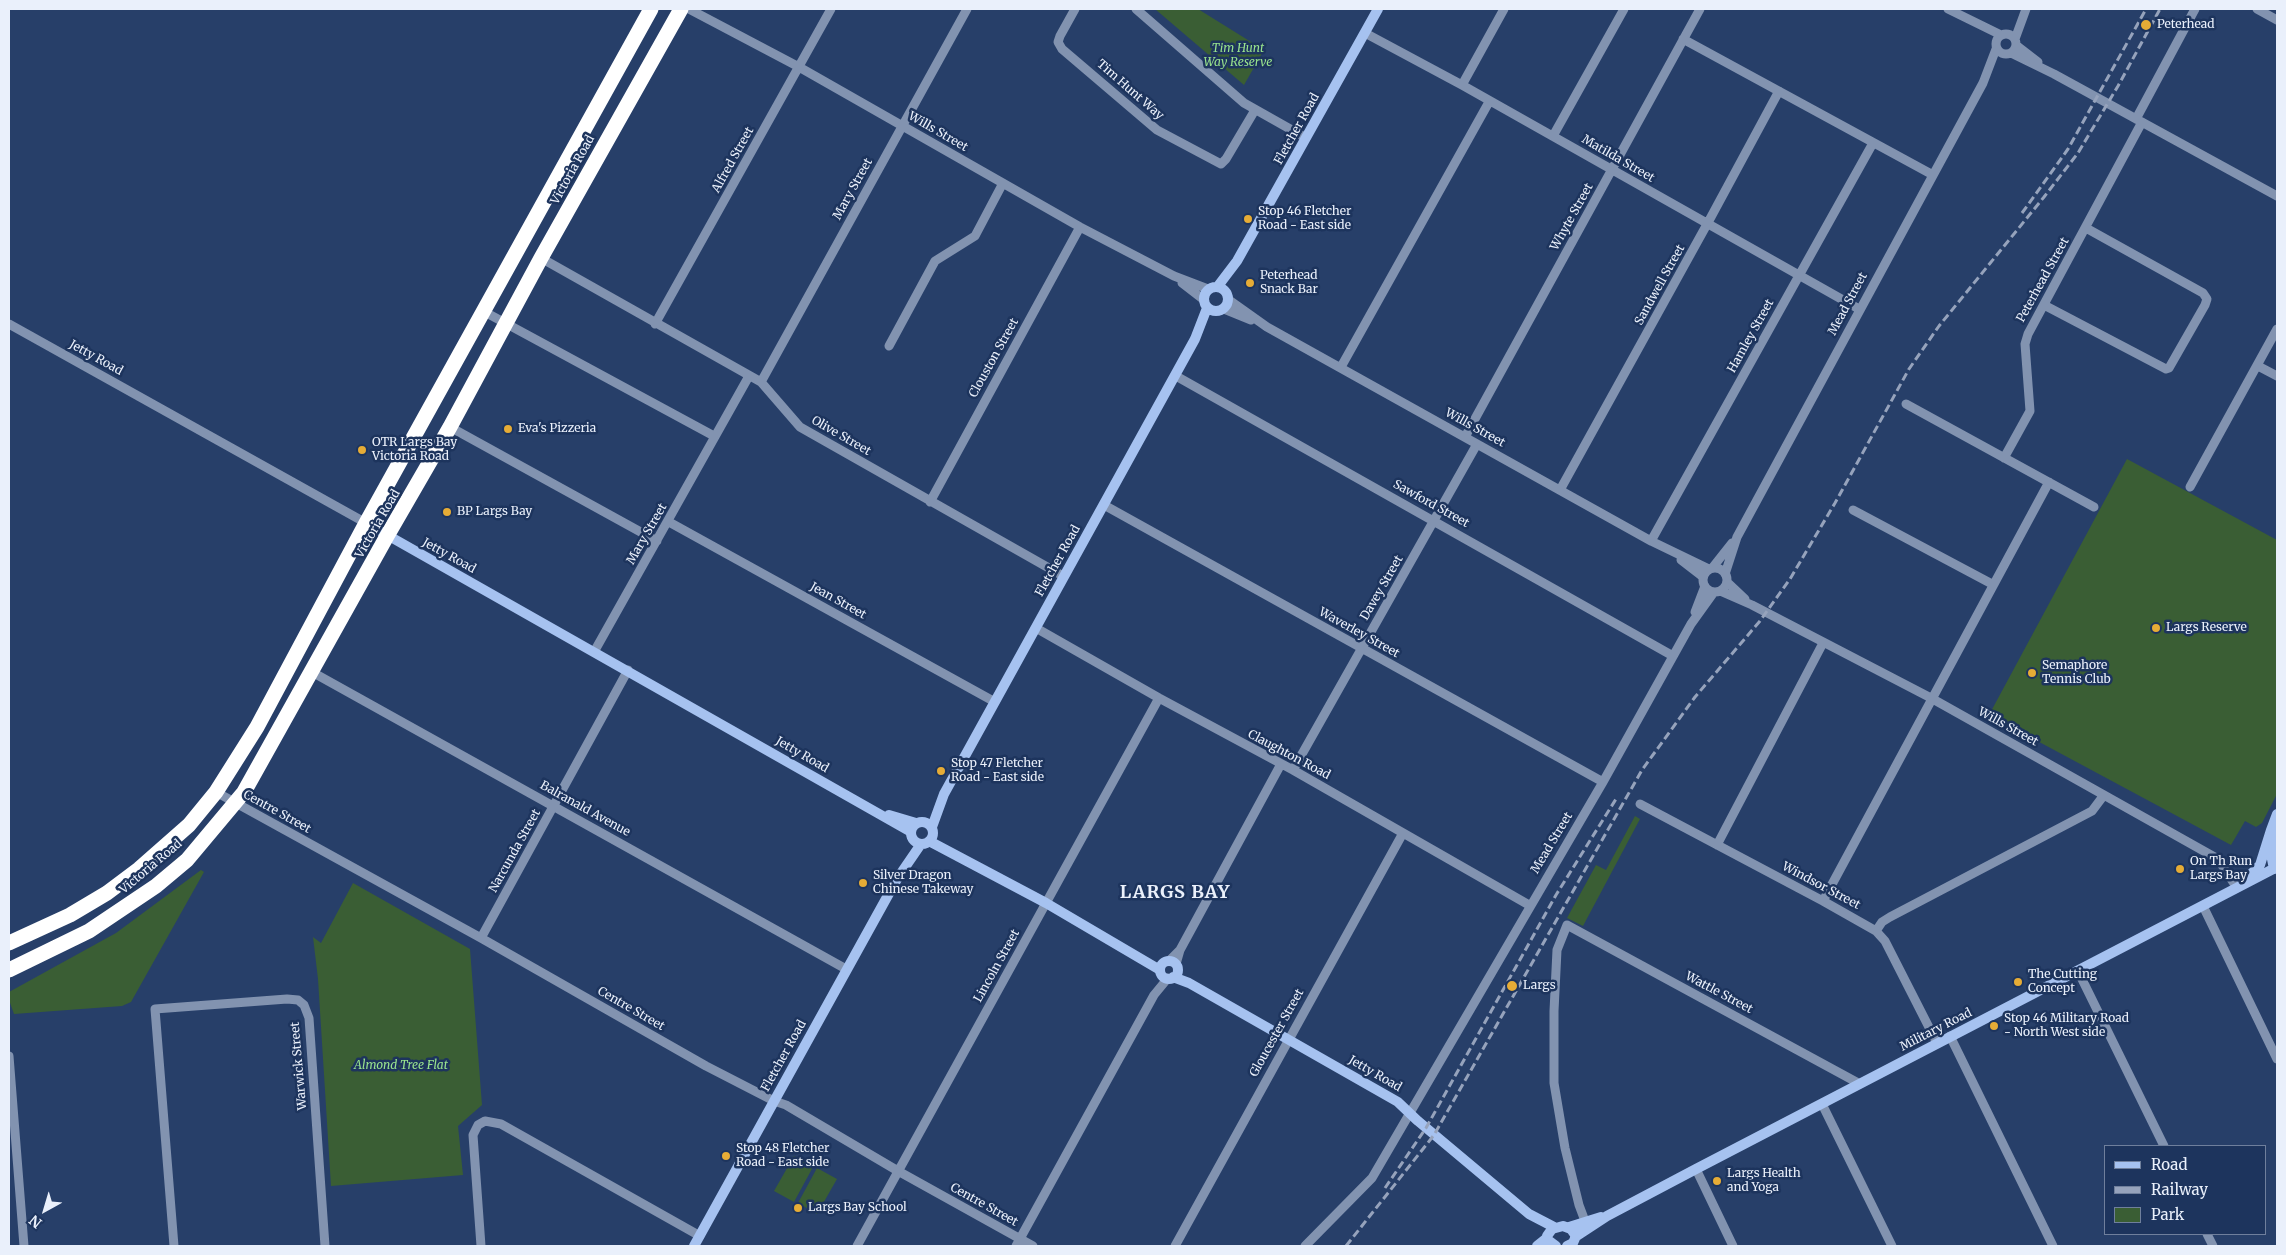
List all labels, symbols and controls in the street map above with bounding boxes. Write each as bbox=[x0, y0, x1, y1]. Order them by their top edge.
marker: Peterhead bbox=[2139, 18, 2153, 32]
place label: Peterhead bbox=[2157, 18, 2214, 32]
park label: Tim Hunt Way Reserve bbox=[1204, 42, 1272, 70]
street label: Tim Hunt Way bbox=[1094, 57, 1166, 123]
street label: Fletcher Road bbox=[1272, 91, 1322, 167]
street label: Wills Street bbox=[906, 109, 970, 155]
street label: Alfred Street bbox=[709, 125, 757, 195]
street label: Matilda Street bbox=[1579, 132, 1657, 186]
street label: Victoria Road bbox=[548, 133, 598, 207]
street label: Mary Street bbox=[830, 156, 876, 222]
street label: Whyte Street bbox=[1548, 181, 1596, 253]
place label: Stop 46 Fletcher Road - East side bbox=[1258, 205, 1351, 233]
marker: Stop 46 Fletcher Road - East side bbox=[1242, 213, 1254, 225]
street label: Peterhead Street bbox=[2014, 235, 2072, 325]
street label: Sandwell Street bbox=[1632, 242, 1688, 328]
place label: Peterhead Snack Bar bbox=[1260, 269, 1318, 297]
street label: Mead Street bbox=[1825, 270, 1871, 338]
marker: Peterhead Snack Bar bbox=[1244, 277, 1256, 289]
street label: Hamley Street bbox=[1725, 297, 1777, 375]
street label: Clouston Street bbox=[966, 316, 1022, 400]
street label: Jetty Road bbox=[67, 337, 125, 379]
street label: Wills Street bbox=[1443, 406, 1507, 450]
street label: Olive Street bbox=[809, 413, 873, 459]
place label: Eva's Pizzeria bbox=[518, 422, 596, 436]
marker: Eva's Pizzeria bbox=[502, 423, 514, 435]
place label: OTR Largs Bay Victoria Road bbox=[372, 436, 457, 464]
marker: OTR Largs Bay Victoria Road bbox=[356, 444, 368, 456]
street label: Sawford Street bbox=[1390, 477, 1472, 531]
street label: Victoria Road bbox=[353, 487, 403, 561]
street label: Mary Street bbox=[624, 501, 670, 567]
place label: BP Largs Bay bbox=[457, 505, 532, 519]
marker: BP Largs Bay bbox=[441, 506, 453, 518]
street label: Fletcher Road bbox=[1033, 523, 1083, 599]
street label: Jetty Road bbox=[420, 535, 478, 577]
street label: Davey Street bbox=[1358, 553, 1406, 623]
street label: Jean Street bbox=[807, 580, 869, 622]
street label: Waverley Street bbox=[1316, 605, 1402, 661]
place label: Largs Reserve bbox=[2166, 621, 2247, 635]
marker: Largs Reserve bbox=[2150, 622, 2162, 634]
place label: Semaphore Tennis Club bbox=[2042, 659, 2111, 687]
marker: Semaphore Tennis Club bbox=[2026, 667, 2038, 679]
street label: Wills Street bbox=[1976, 705, 2040, 749]
street label: Claughton Road bbox=[1245, 727, 1333, 783]
street label: Jetty Road bbox=[773, 734, 831, 776]
place label: Stop 47 Fletcher Road - East side bbox=[951, 757, 1044, 785]
marker: Stop 47 Fletcher Road - East side bbox=[935, 765, 947, 777]
street label: Balranald Avenue bbox=[537, 778, 633, 840]
street label: Centre Street bbox=[241, 788, 313, 836]
street label: Narcunda Street bbox=[486, 807, 544, 895]
street label: Mead Street bbox=[1528, 810, 1576, 876]
street label: Victoria Road bbox=[117, 837, 185, 897]
place label: On Th Run Largs Bay bbox=[2190, 855, 2252, 883]
street label: Windsor Street bbox=[1779, 859, 1863, 913]
marker: On Th Run Largs Bay bbox=[2174, 863, 2186, 875]
place label: Silver Dragon Chinese Takeway bbox=[873, 869, 974, 897]
marker: Silver Dragon Chinese Takeway bbox=[857, 877, 869, 889]
district label: LARGS BAY bbox=[1119, 882, 1231, 904]
street label: Lincoln Street bbox=[971, 927, 1023, 1005]
place label: The Cutting Concept bbox=[2028, 968, 2097, 996]
street label: Wattle Street bbox=[1683, 969, 1755, 1017]
marker: The Cutting Concept bbox=[2012, 976, 2024, 988]
marker: Largs bbox=[1505, 979, 1519, 993]
place label: Largs bbox=[1523, 979, 1556, 993]
street label: Centre Street bbox=[595, 984, 667, 1034]
street label: Gloucester Street bbox=[1247, 987, 1307, 1079]
street label: Military Road bbox=[1898, 1006, 1974, 1054]
place label: Stop 46 Military Road - North West side bbox=[2004, 1012, 2129, 1040]
street label: Fletcher Road bbox=[759, 1018, 809, 1094]
marker: Stop 46 Military Road - North West side bbox=[1988, 1020, 2000, 1032]
street label: Warwick Street bbox=[288, 1021, 310, 1111]
street label: Jetty Road bbox=[1346, 1053, 1404, 1095]
park label: Almond Tree Flat bbox=[354, 1059, 448, 1073]
place label: Stop 48 Fletcher Road - East side bbox=[736, 1142, 829, 1170]
legend bbox=[2104, 1145, 2266, 1235]
marker: Stop 48 Fletcher Road - East side bbox=[720, 1150, 732, 1162]
text: Road bbox=[2151, 1155, 2187, 1174]
place label: Largs Health and Yoga bbox=[1727, 1167, 1801, 1195]
marker: Largs Health and Yoga bbox=[1711, 1175, 1723, 1187]
text: Railway bbox=[2151, 1180, 2208, 1199]
street label: Centre Street bbox=[948, 1181, 1020, 1229]
north arrow bbox=[20, 1185, 70, 1235]
place label: Largs Bay School bbox=[808, 1201, 907, 1215]
marker: Largs Bay School bbox=[792, 1202, 804, 1214]
text: Park bbox=[2151, 1205, 2184, 1224]
text: N bbox=[26, 1211, 46, 1232]

